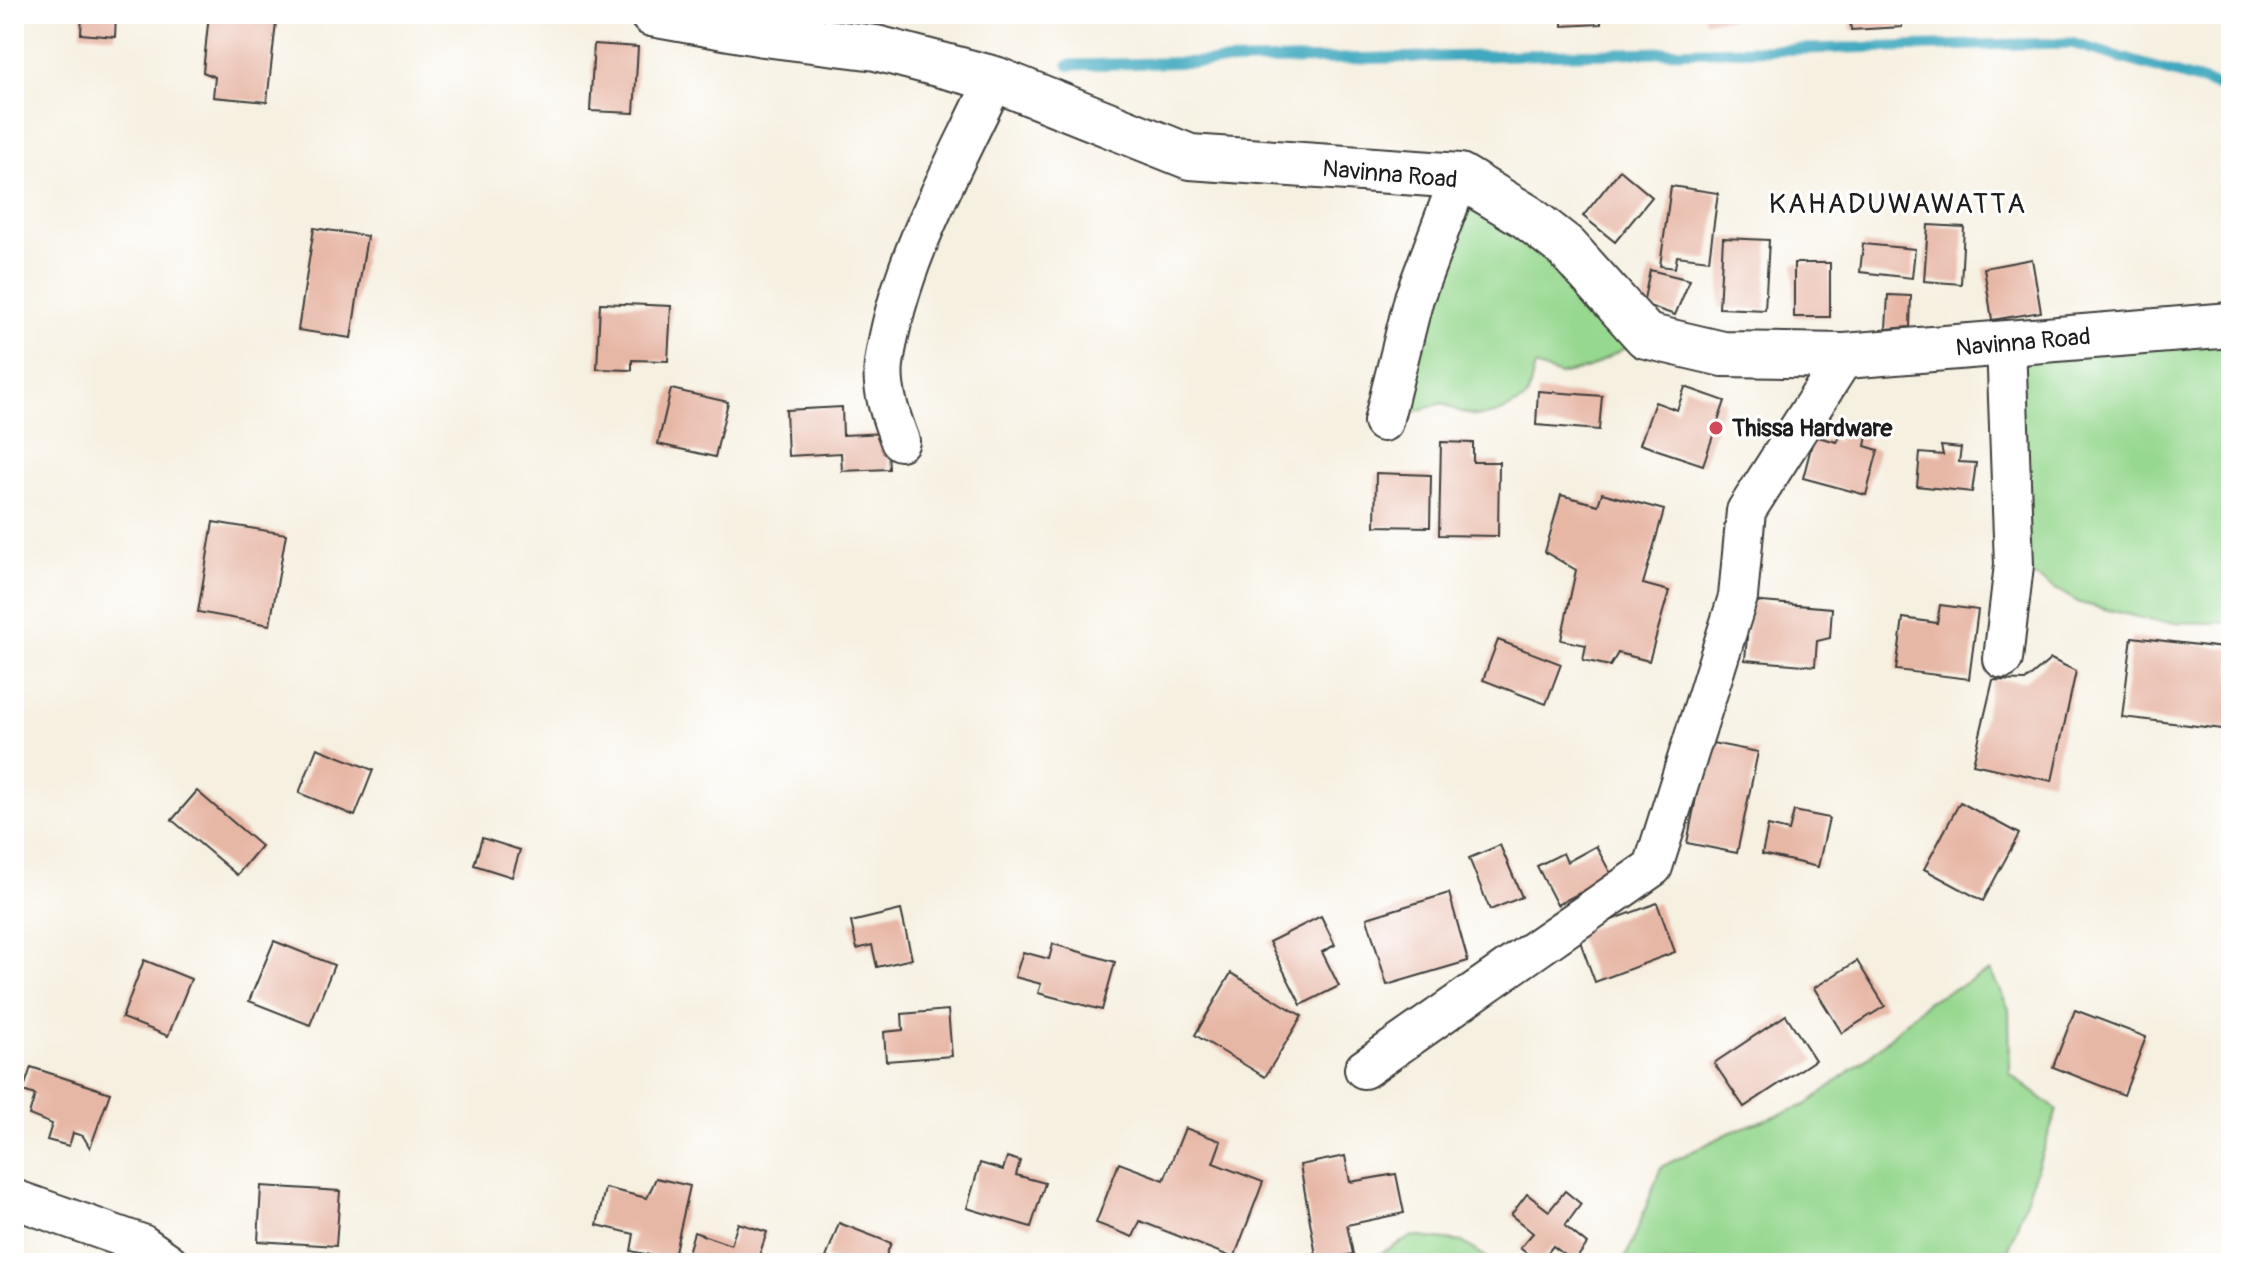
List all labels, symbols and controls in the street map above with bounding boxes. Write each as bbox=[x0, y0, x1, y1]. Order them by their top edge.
street label: Navinna Road bbox=[1321, 154, 1459, 195]
district label: KAHADUWAWATTA bbox=[1769, 187, 2027, 222]
street label: Navinna Road bbox=[1954, 322, 2092, 363]
place label: Thissa Hardware bbox=[1731, 414, 1894, 443]
marker: Thissa Hardware bbox=[1707, 419, 1725, 437]

